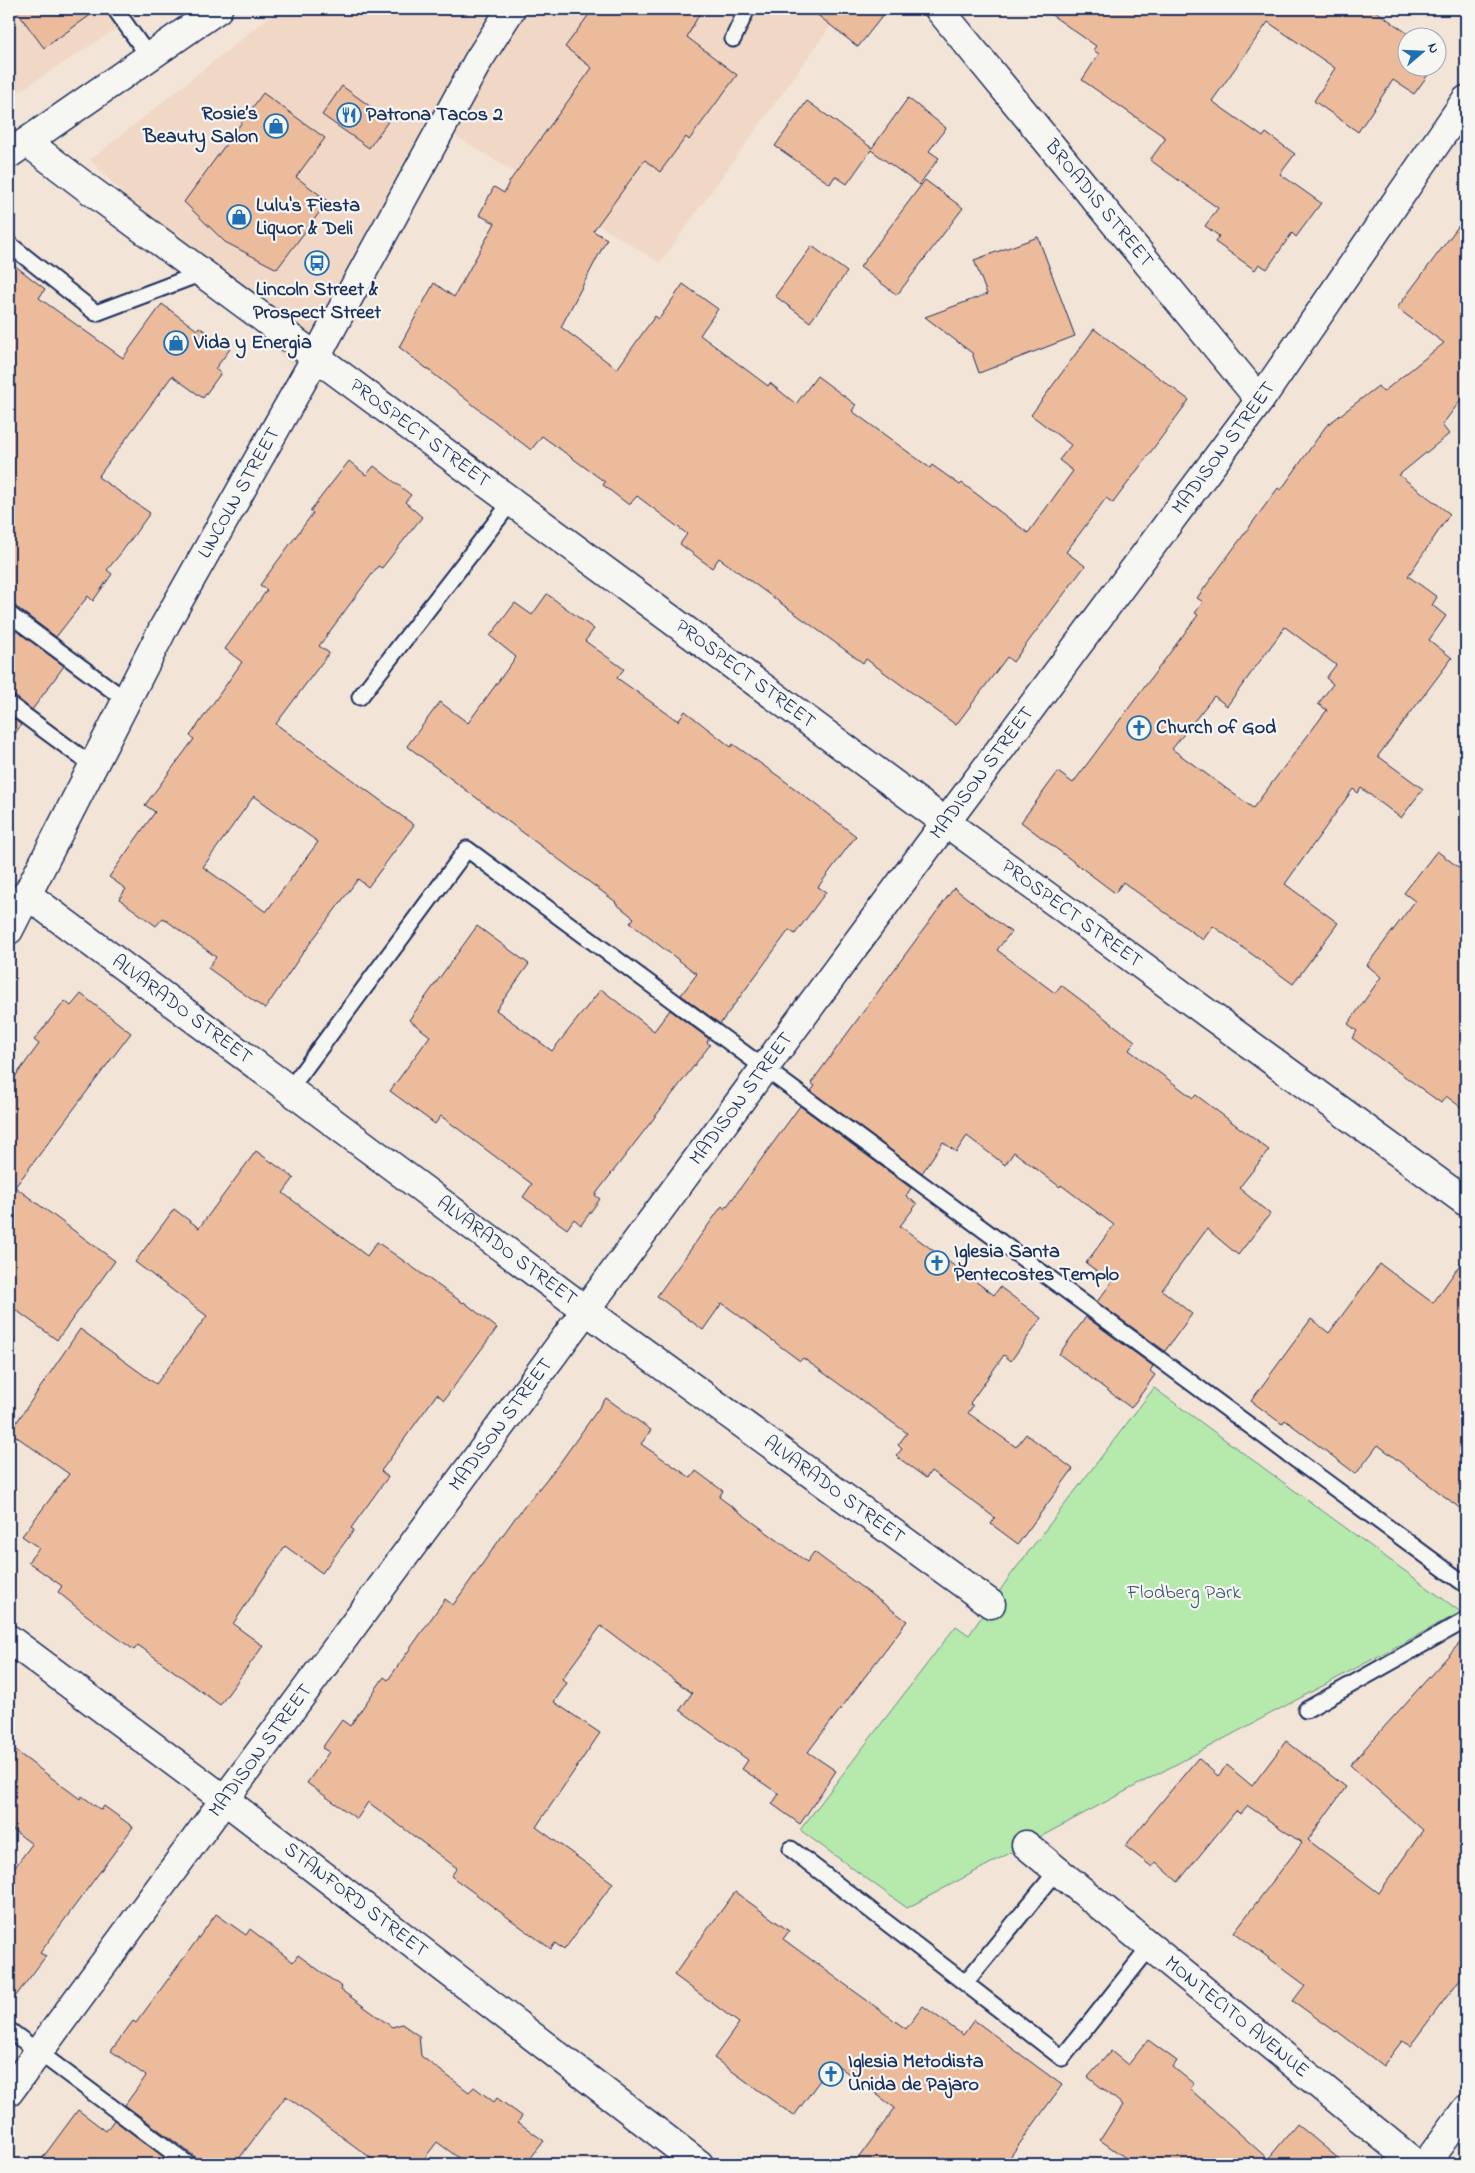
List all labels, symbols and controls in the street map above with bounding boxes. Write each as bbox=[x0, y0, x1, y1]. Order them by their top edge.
north arrow bbox=[1398, 28, 1448, 78]
text: N bbox=[1421, 40, 1444, 56]
place label: Rosie’s Beauty Salon bbox=[142, 100, 258, 153]
place label: Patrona Tacos 2 bbox=[366, 101, 503, 130]
restaurant icon: Patrona Tacos 2 bbox=[336, 102, 362, 128]
shop icon: Rosie’s Beauty Salon bbox=[263, 113, 289, 139]
street label: BROADIS STREET bbox=[1037, 133, 1160, 274]
place label: Lulu's Fiesta Liquor & Deli bbox=[256, 192, 360, 244]
shop icon: Lulu's Fiesta Liquor & Deli bbox=[226, 204, 252, 230]
bus stop icon: Lincoln Street & Prospect Street bbox=[304, 250, 330, 276]
place label: Lincoln Street & Prospect Street bbox=[253, 276, 381, 328]
place label: Vida y Energia bbox=[193, 329, 312, 359]
shop icon: Vida y Energia bbox=[163, 330, 189, 356]
street label: PROSPECT STREET bbox=[343, 372, 496, 495]
street label: MADISON STREET bbox=[1165, 376, 1283, 521]
street label: LINCOLN STREET bbox=[191, 422, 288, 564]
street label: PROSPECT STREET bbox=[669, 613, 822, 736]
street label: MADISON STREET bbox=[923, 701, 1042, 846]
place label: Church of God bbox=[1156, 714, 1277, 743]
church icon: Church of God bbox=[1126, 715, 1152, 741]
street label: PROSPECT STREET bbox=[995, 853, 1148, 976]
street label: ALVARADO STREET bbox=[105, 948, 258, 1072]
street label: MADISON STREET bbox=[683, 1026, 801, 1172]
street label: ALVARADO STREET bbox=[430, 1189, 583, 1313]
place label: Iglesia Santa Pentecostes Templo bbox=[954, 1238, 1119, 1290]
church icon: Iglesia Santa Pentecostes Templo bbox=[924, 1250, 950, 1276]
street label: MADISON STREET bbox=[442, 1352, 560, 1498]
street label: ALVARADO STREET bbox=[757, 1429, 911, 1551]
park label: Flodberg Park bbox=[1126, 1579, 1241, 1609]
street label: MADISON STREET bbox=[202, 1678, 320, 1824]
street label: STANFORD STREET bbox=[277, 1835, 434, 1965]
street label: MONTECITO AVENUE bbox=[1158, 1949, 1315, 2085]
place label: Iglesia Metodista Unida de Pajaro bbox=[848, 2048, 984, 2100]
church icon: Iglesia Metodista Unida de Pajaro bbox=[818, 2061, 844, 2087]

